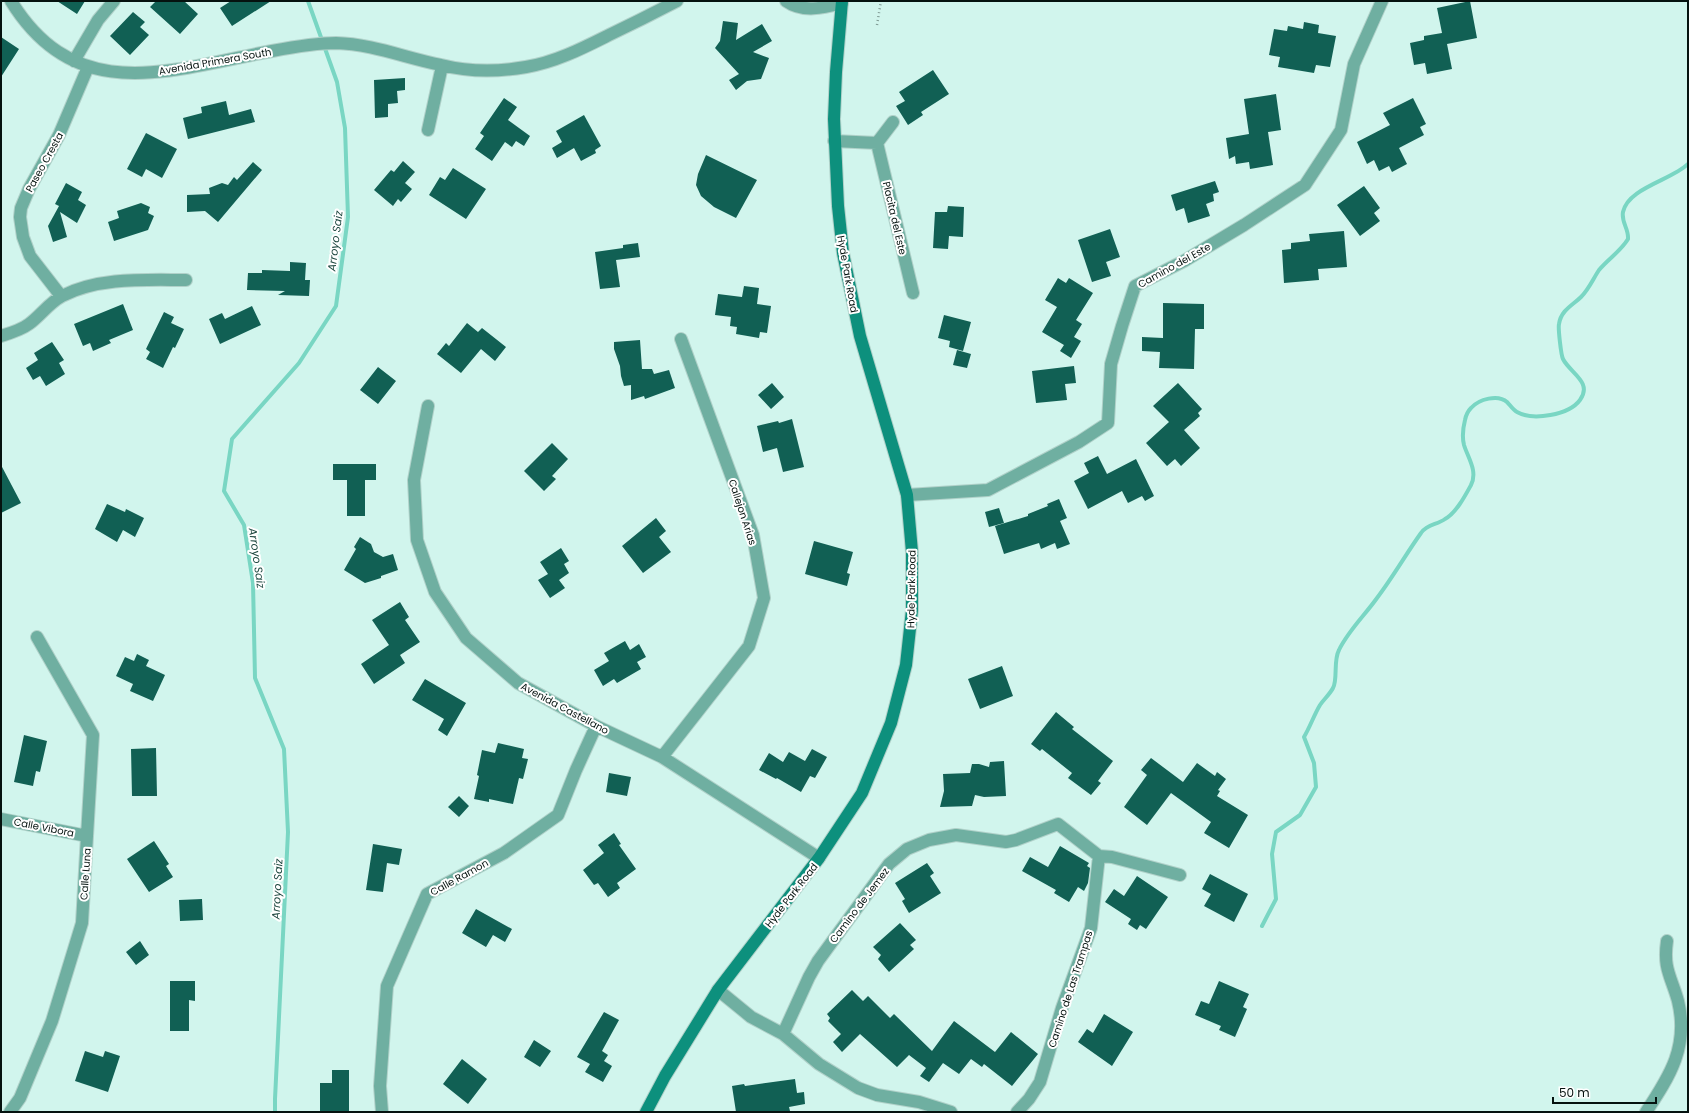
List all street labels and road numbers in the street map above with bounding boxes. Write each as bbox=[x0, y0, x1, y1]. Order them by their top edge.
street label: Avenida Primera South bbox=[158, 44, 273, 79]
street label: Paseo Cresta bbox=[22, 130, 67, 195]
street label: Placita del Este bbox=[879, 180, 910, 256]
street label: Hyde Park Road bbox=[833, 234, 862, 314]
street label: Camino del Este bbox=[1135, 239, 1213, 292]
street label: Callejon Arias bbox=[725, 477, 760, 547]
street label: Hyde Park Road bbox=[903, 550, 920, 628]
street label: Avenida Castellano bbox=[518, 679, 611, 738]
street label: Calle Vibora bbox=[12, 814, 75, 841]
street label: Calle Luna bbox=[76, 847, 95, 901]
street label: Calle Ramon bbox=[428, 855, 491, 900]
street label: Hyde Park Road bbox=[761, 860, 821, 931]
street label: Camino de Jemez bbox=[826, 864, 893, 946]
street label: Camino de Las Trampas bbox=[1044, 929, 1096, 1050]

